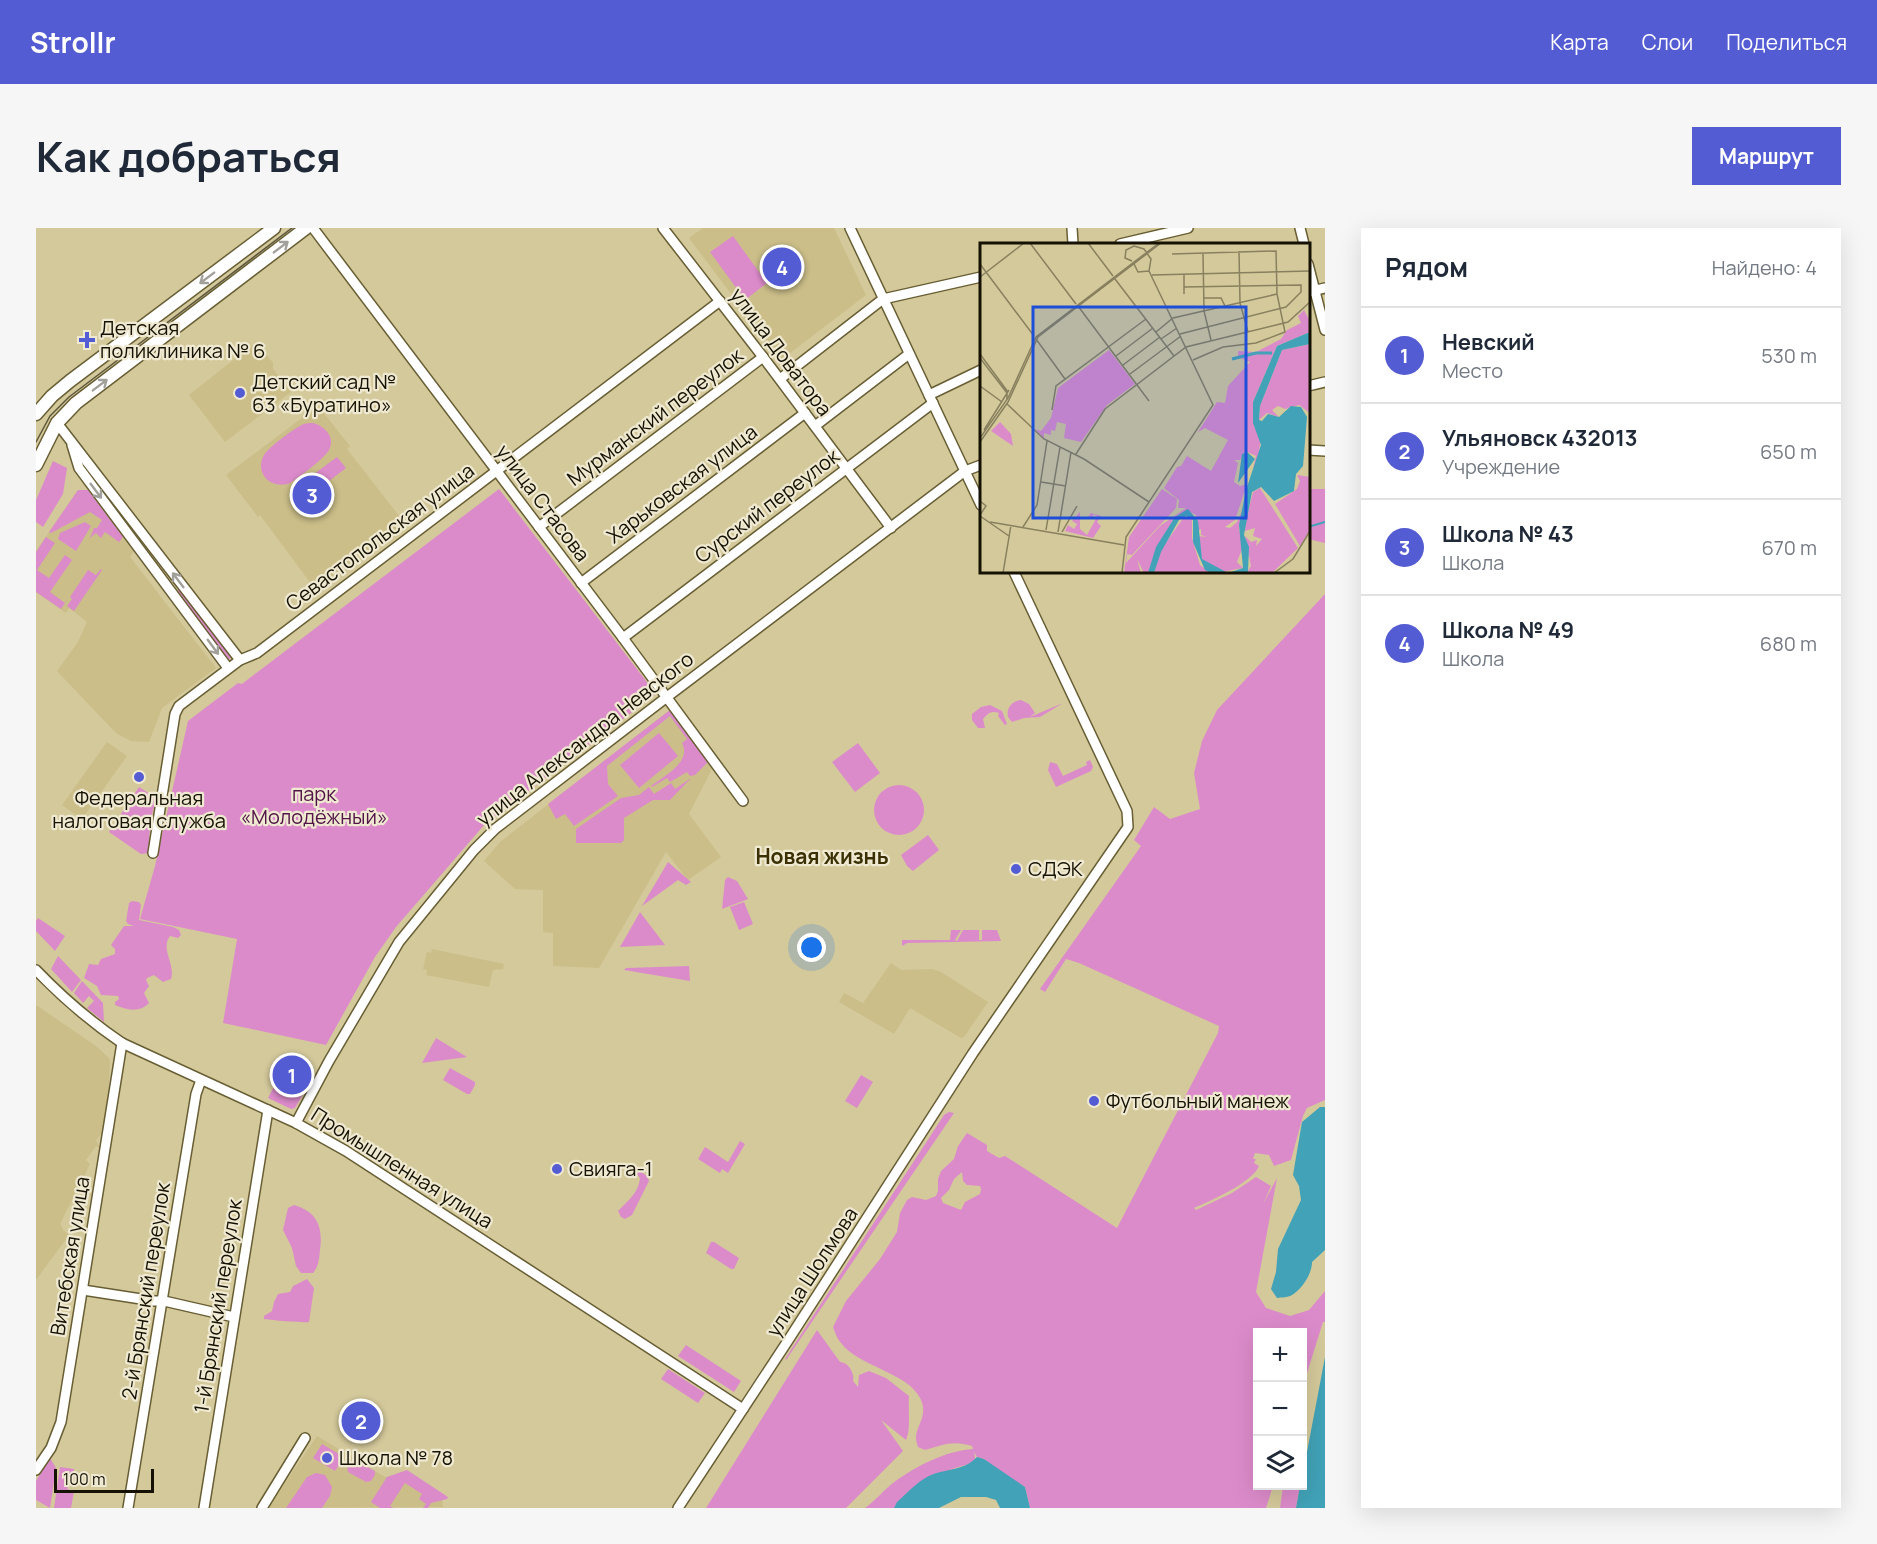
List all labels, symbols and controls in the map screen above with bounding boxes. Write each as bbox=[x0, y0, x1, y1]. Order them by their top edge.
text: Strollr bbox=[30, 23, 116, 61]
text: Карта bbox=[1550, 28, 1609, 56]
text: Слои bbox=[1642, 28, 1693, 56]
text: Поделиться bbox=[1726, 28, 1847, 56]
text: Как добраться bbox=[36, 127, 341, 185]
button: Маршрут bbox=[1692, 127, 1841, 185]
one-way arrow bbox=[273, 241, 289, 254]
inset map bbox=[980, 243, 1310, 573]
pin: 4 bbox=[762, 244, 802, 290]
text: Рядом bbox=[1385, 249, 1468, 285]
text: Найдено: 4 bbox=[1712, 254, 1817, 281]
one-way arrow bbox=[199, 272, 215, 285]
street label: улица Доватора bbox=[724, 282, 838, 421]
place label: Детская поликлиника № 6 bbox=[100, 314, 265, 364]
text: Невский bbox=[1442, 327, 1535, 357]
marker: Детская поликлиника № 6 bbox=[78, 331, 96, 349]
street label: Мурманский переулок bbox=[561, 341, 749, 492]
text: 1 bbox=[1400, 342, 1409, 369]
text: 530 m bbox=[1761, 342, 1817, 369]
text: Место bbox=[1442, 357, 1503, 384]
place label: Детский сад № 63 «Буратино» bbox=[252, 368, 396, 418]
one-way arrow bbox=[92, 378, 108, 391]
marker: Детский сад № 63 «Буратино» bbox=[233, 386, 247, 400]
street label: Харьковская улица bbox=[601, 418, 762, 549]
text: Ульяновск 432013 bbox=[1442, 423, 1638, 453]
text: 2 bbox=[1399, 438, 1410, 465]
text: 650 m bbox=[1760, 438, 1817, 465]
street label: улица Стасова bbox=[490, 439, 596, 567]
street label: Сурский переулок bbox=[689, 442, 845, 569]
text: Учреждение bbox=[1442, 453, 1560, 480]
street label: Севастопольская улица bbox=[280, 457, 479, 616]
pin: 3 bbox=[292, 472, 332, 518]
one-way arrow bbox=[90, 483, 102, 499]
text: Школа № 43 bbox=[1442, 519, 1574, 549]
text: 3 bbox=[1399, 534, 1410, 561]
text: 670 m bbox=[1761, 534, 1817, 561]
text: Школа bbox=[1442, 549, 1504, 576]
one-way arrow bbox=[172, 573, 185, 589]
text: Школа № 49 bbox=[1442, 615, 1574, 645]
text: 4 bbox=[1398, 630, 1411, 657]
text: 680 m bbox=[1760, 630, 1817, 657]
one-way arrow bbox=[206, 639, 219, 655]
street label: улица Александра Невского bbox=[471, 645, 699, 832]
text: Школа bbox=[1442, 645, 1504, 672]
marker: Федеральная налоговая служба bbox=[132, 770, 146, 784]
park label: парк «Молодёжный» bbox=[240, 780, 388, 830]
place label: Федеральная налоговая служба bbox=[52, 784, 226, 834]
district label: Новая жизнь bbox=[755, 842, 889, 870]
place label: СДЭК bbox=[1028, 855, 1083, 882]
marker: СДЭК bbox=[1009, 862, 1023, 876]
your location bbox=[797, 933, 826, 962]
pin: 1 bbox=[272, 1052, 312, 1098]
place label: Футбольный манеж bbox=[1106, 1087, 1289, 1114]
marker: Футбольный манеж bbox=[1087, 1094, 1101, 1108]
street label: Промышленная улица bbox=[306, 1101, 498, 1235]
place label: Свияга-1 bbox=[569, 1155, 653, 1182]
marker: Свияга-1 bbox=[550, 1162, 564, 1176]
street label: Витебская улица bbox=[44, 1174, 95, 1337]
street label: 2-й Брянский переулок bbox=[115, 1179, 176, 1401]
street label: 1-й Брянский переулок bbox=[187, 1196, 248, 1415]
street label: улица Шолмова bbox=[760, 1202, 864, 1342]
map controls bbox=[1253, 1328, 1307, 1490]
button: + bbox=[1253, 1328, 1307, 1382]
button: − bbox=[1253, 1382, 1307, 1436]
pin: 2 bbox=[342, 1398, 380, 1444]
button: layers bbox=[1253, 1436, 1307, 1490]
place label: Школа № 78 bbox=[339, 1444, 453, 1471]
marker: Школа № 78 bbox=[320, 1451, 334, 1465]
scale bar bbox=[54, 1466, 154, 1494]
text: 100 m bbox=[63, 1468, 106, 1490]

